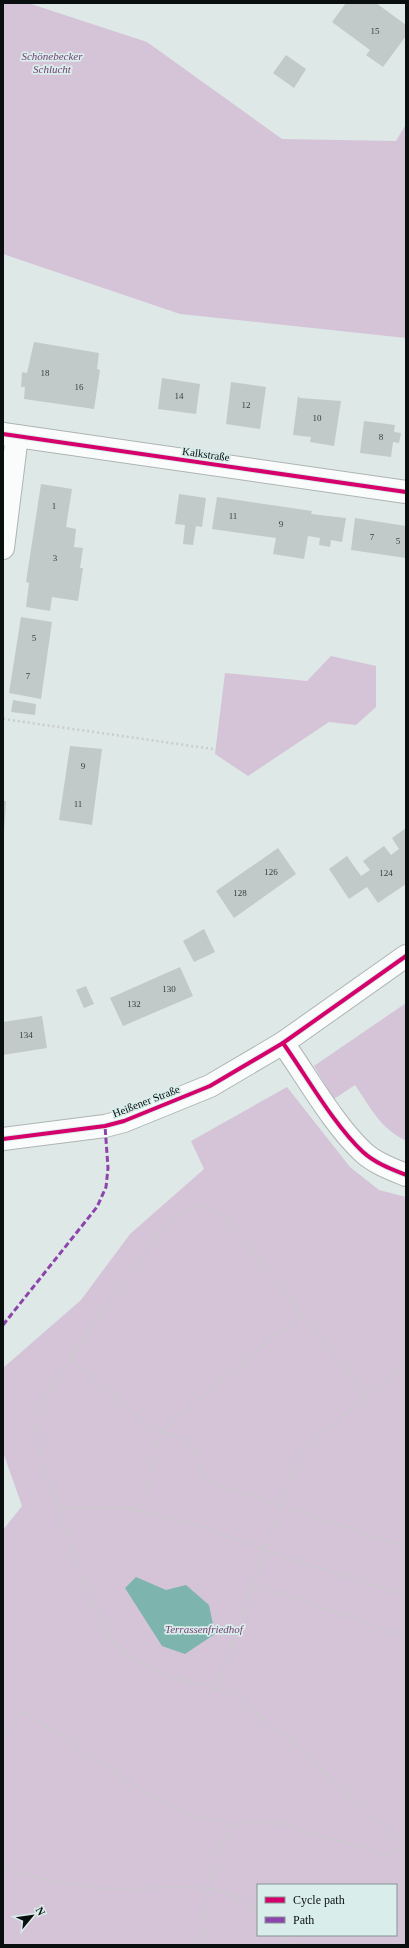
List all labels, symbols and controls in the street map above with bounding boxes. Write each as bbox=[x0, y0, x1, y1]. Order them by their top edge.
house number: 15 bbox=[371, 26, 380, 36]
park label: Schönebecker Schlucht bbox=[21, 50, 83, 75]
house number: 18 bbox=[41, 368, 50, 378]
house number: 16 bbox=[75, 382, 84, 392]
house number: 14 bbox=[175, 391, 184, 401]
house number: 12 bbox=[242, 400, 251, 410]
house number: 10 bbox=[313, 413, 322, 423]
house number: 8 bbox=[379, 432, 384, 442]
street label: Kalkstraße bbox=[182, 445, 231, 463]
house number: 1 bbox=[52, 501, 56, 511]
house number: 11 bbox=[229, 511, 237, 521]
house number: 9 bbox=[279, 519, 284, 529]
house number: 7 bbox=[370, 532, 375, 542]
house number: 5 bbox=[396, 536, 401, 546]
house number: 3 bbox=[53, 553, 58, 563]
house number: 5 bbox=[32, 633, 37, 643]
house number: 7 bbox=[26, 671, 31, 681]
house number: 9 bbox=[81, 761, 86, 771]
house number: 11 bbox=[74, 799, 82, 809]
house number: 126 bbox=[264, 867, 278, 877]
house number: 124 bbox=[379, 868, 393, 878]
house number: 128 bbox=[233, 888, 247, 898]
house number: 130 bbox=[162, 984, 176, 994]
house number: 132 bbox=[127, 999, 141, 1009]
house number: 134 bbox=[19, 1030, 33, 1040]
street label: Heißener Straße bbox=[111, 1083, 181, 1119]
park label: Terrassenfriedhof bbox=[165, 1623, 245, 1635]
legend bbox=[257, 1884, 397, 1936]
text: Cycle path bbox=[293, 1893, 345, 1907]
north arrow bbox=[12, 1896, 52, 1936]
text: N bbox=[34, 1905, 48, 1918]
text: Path bbox=[293, 1913, 314, 1927]

